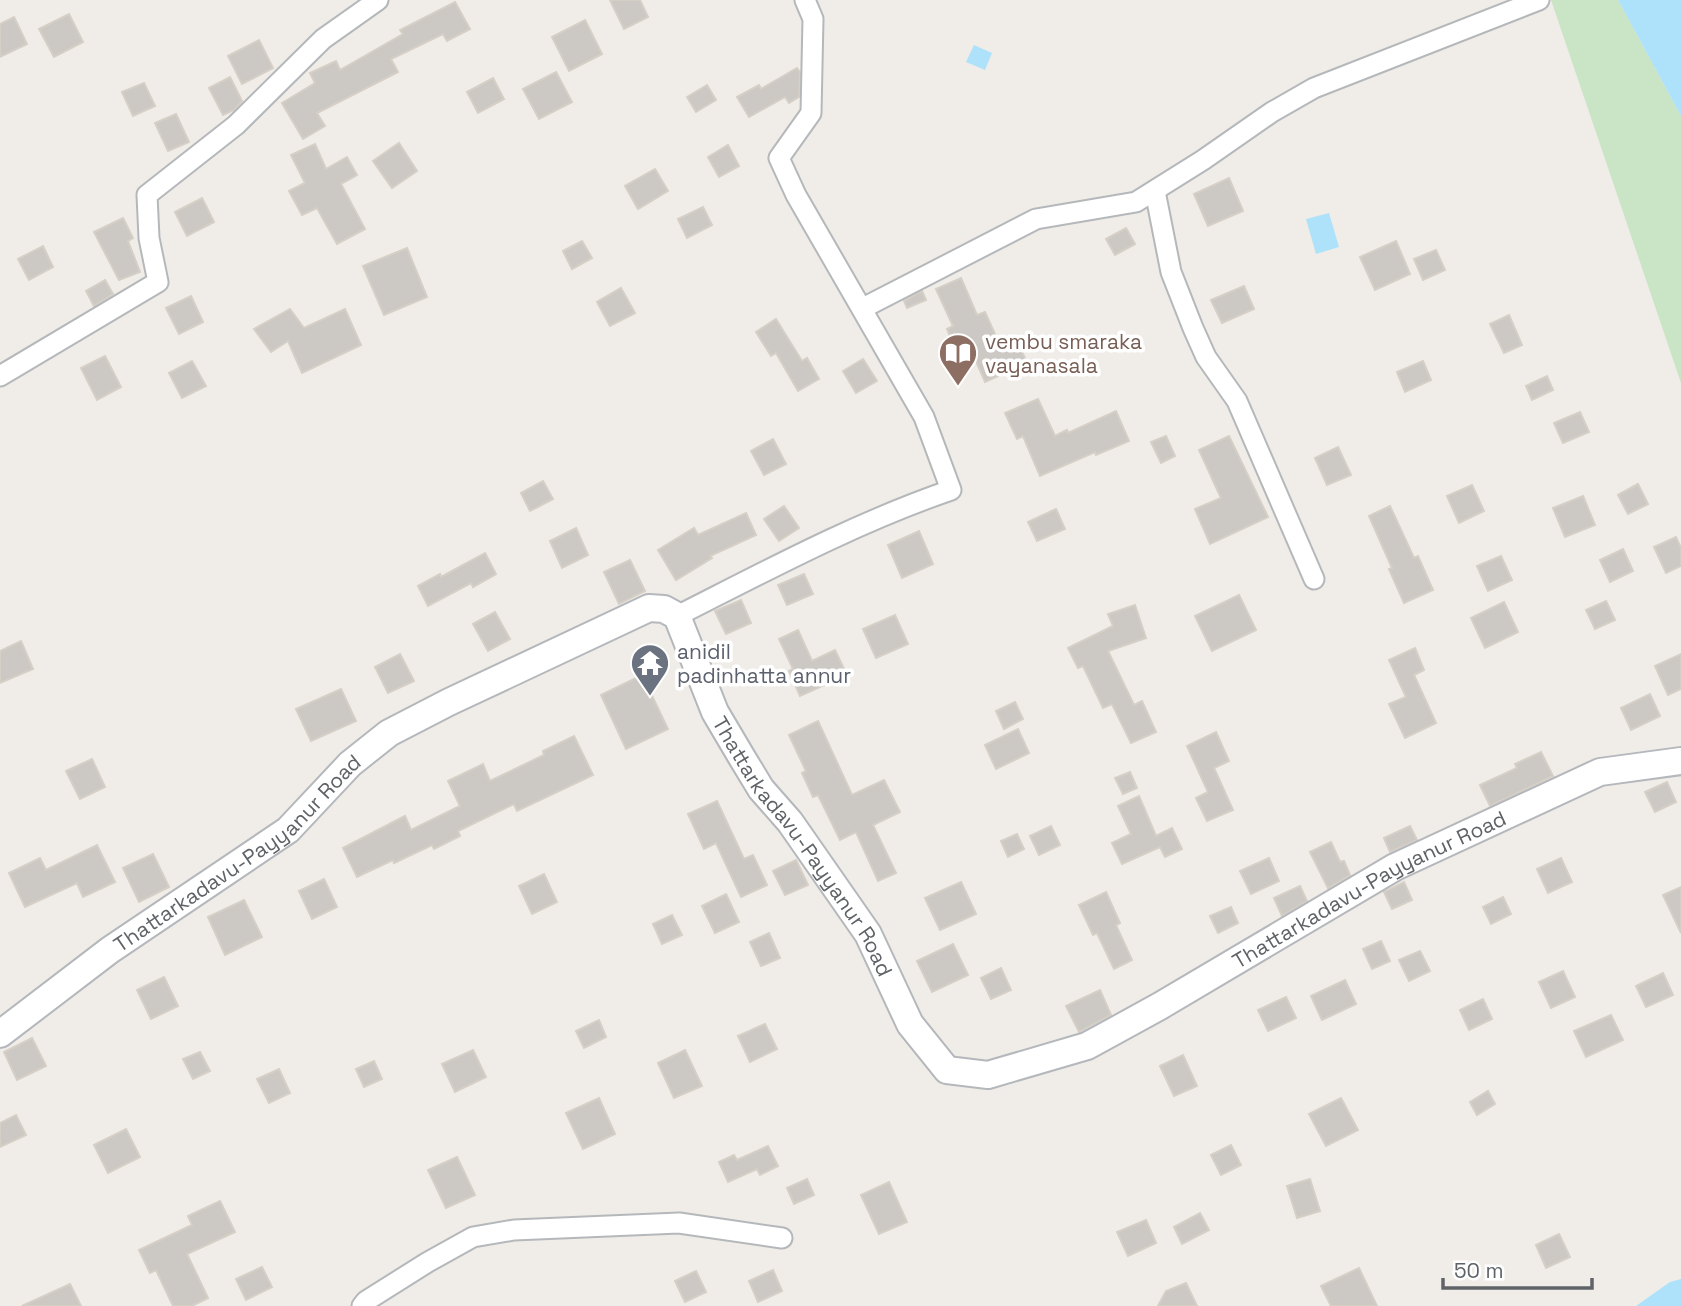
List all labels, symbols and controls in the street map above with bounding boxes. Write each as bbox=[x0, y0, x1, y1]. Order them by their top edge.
place label: vembu smaraka vayanasala bbox=[985, 328, 1142, 379]
library icon: vembu smaraka vayanasala bbox=[937, 332, 979, 387]
place label: anidil padinhatta annur bbox=[677, 638, 851, 689]
temple icon: anidil padinhatta annur bbox=[629, 642, 671, 697]
street label: Thattarkadavu-Payyanur Road bbox=[707, 711, 899, 980]
street label: Thattarkadavu-Payyanur Road bbox=[108, 748, 366, 957]
street label: Thattarkadavu-Payyanur Road bbox=[1227, 804, 1510, 974]
scale bar bbox=[1443, 1246, 1592, 1290]
text: 50 m bbox=[1454, 1257, 1504, 1284]

